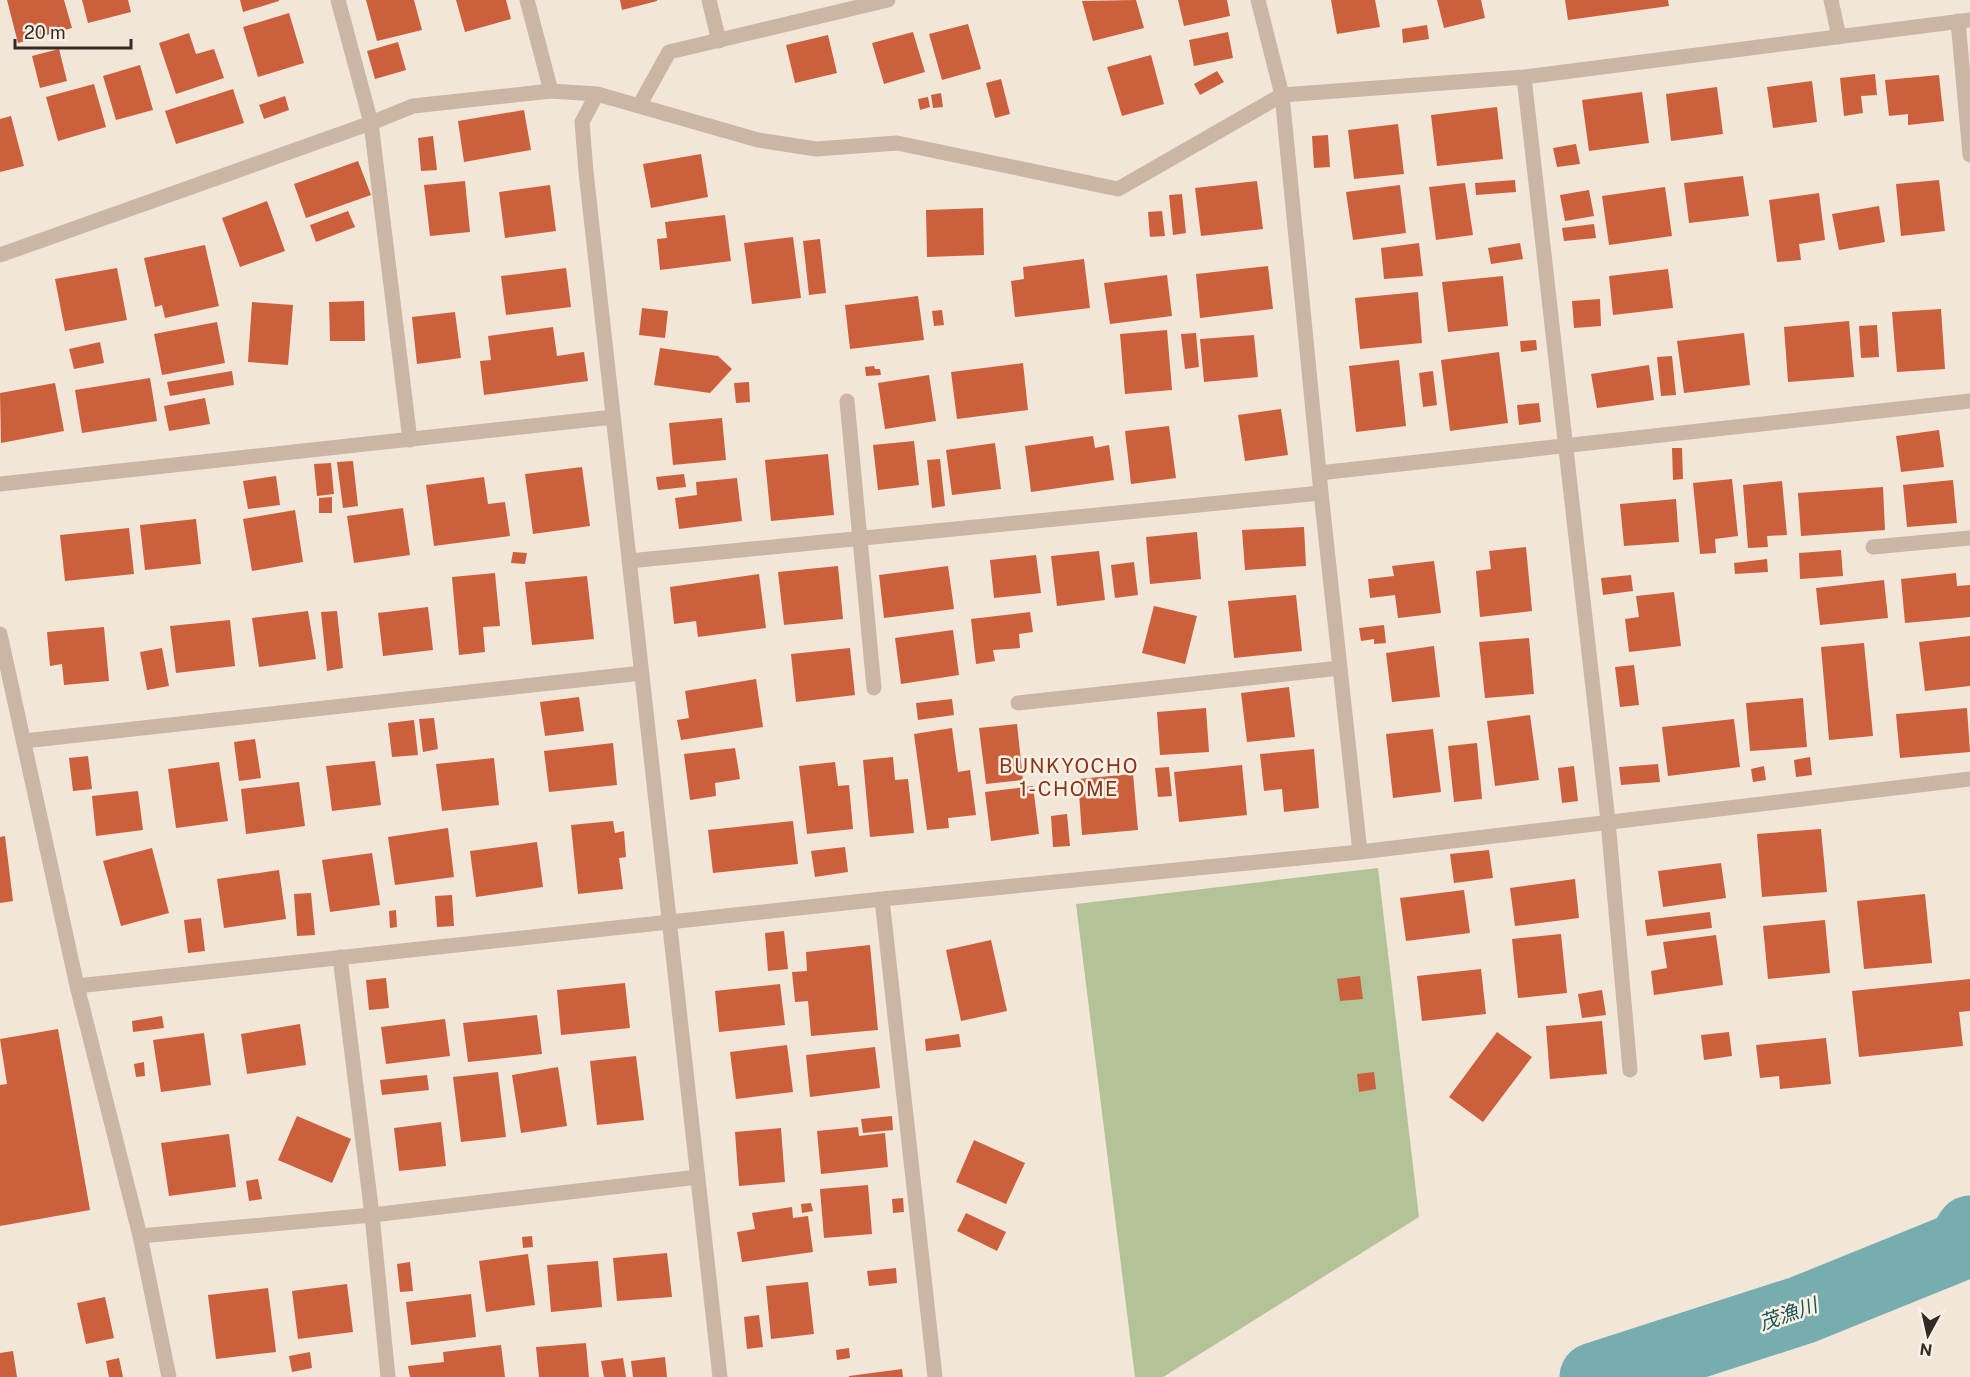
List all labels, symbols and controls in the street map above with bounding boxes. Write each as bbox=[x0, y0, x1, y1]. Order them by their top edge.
scale bar bbox=[15, 12, 130, 50]
text: 20 m bbox=[24, 22, 66, 43]
district label: BUNKYOCHO 1-CHOME bbox=[999, 754, 1139, 801]
water label: 茂漁川 bbox=[1756, 1292, 1822, 1335]
north arrow bbox=[1898, 1305, 1958, 1365]
text: N bbox=[1918, 1339, 1934, 1360]

